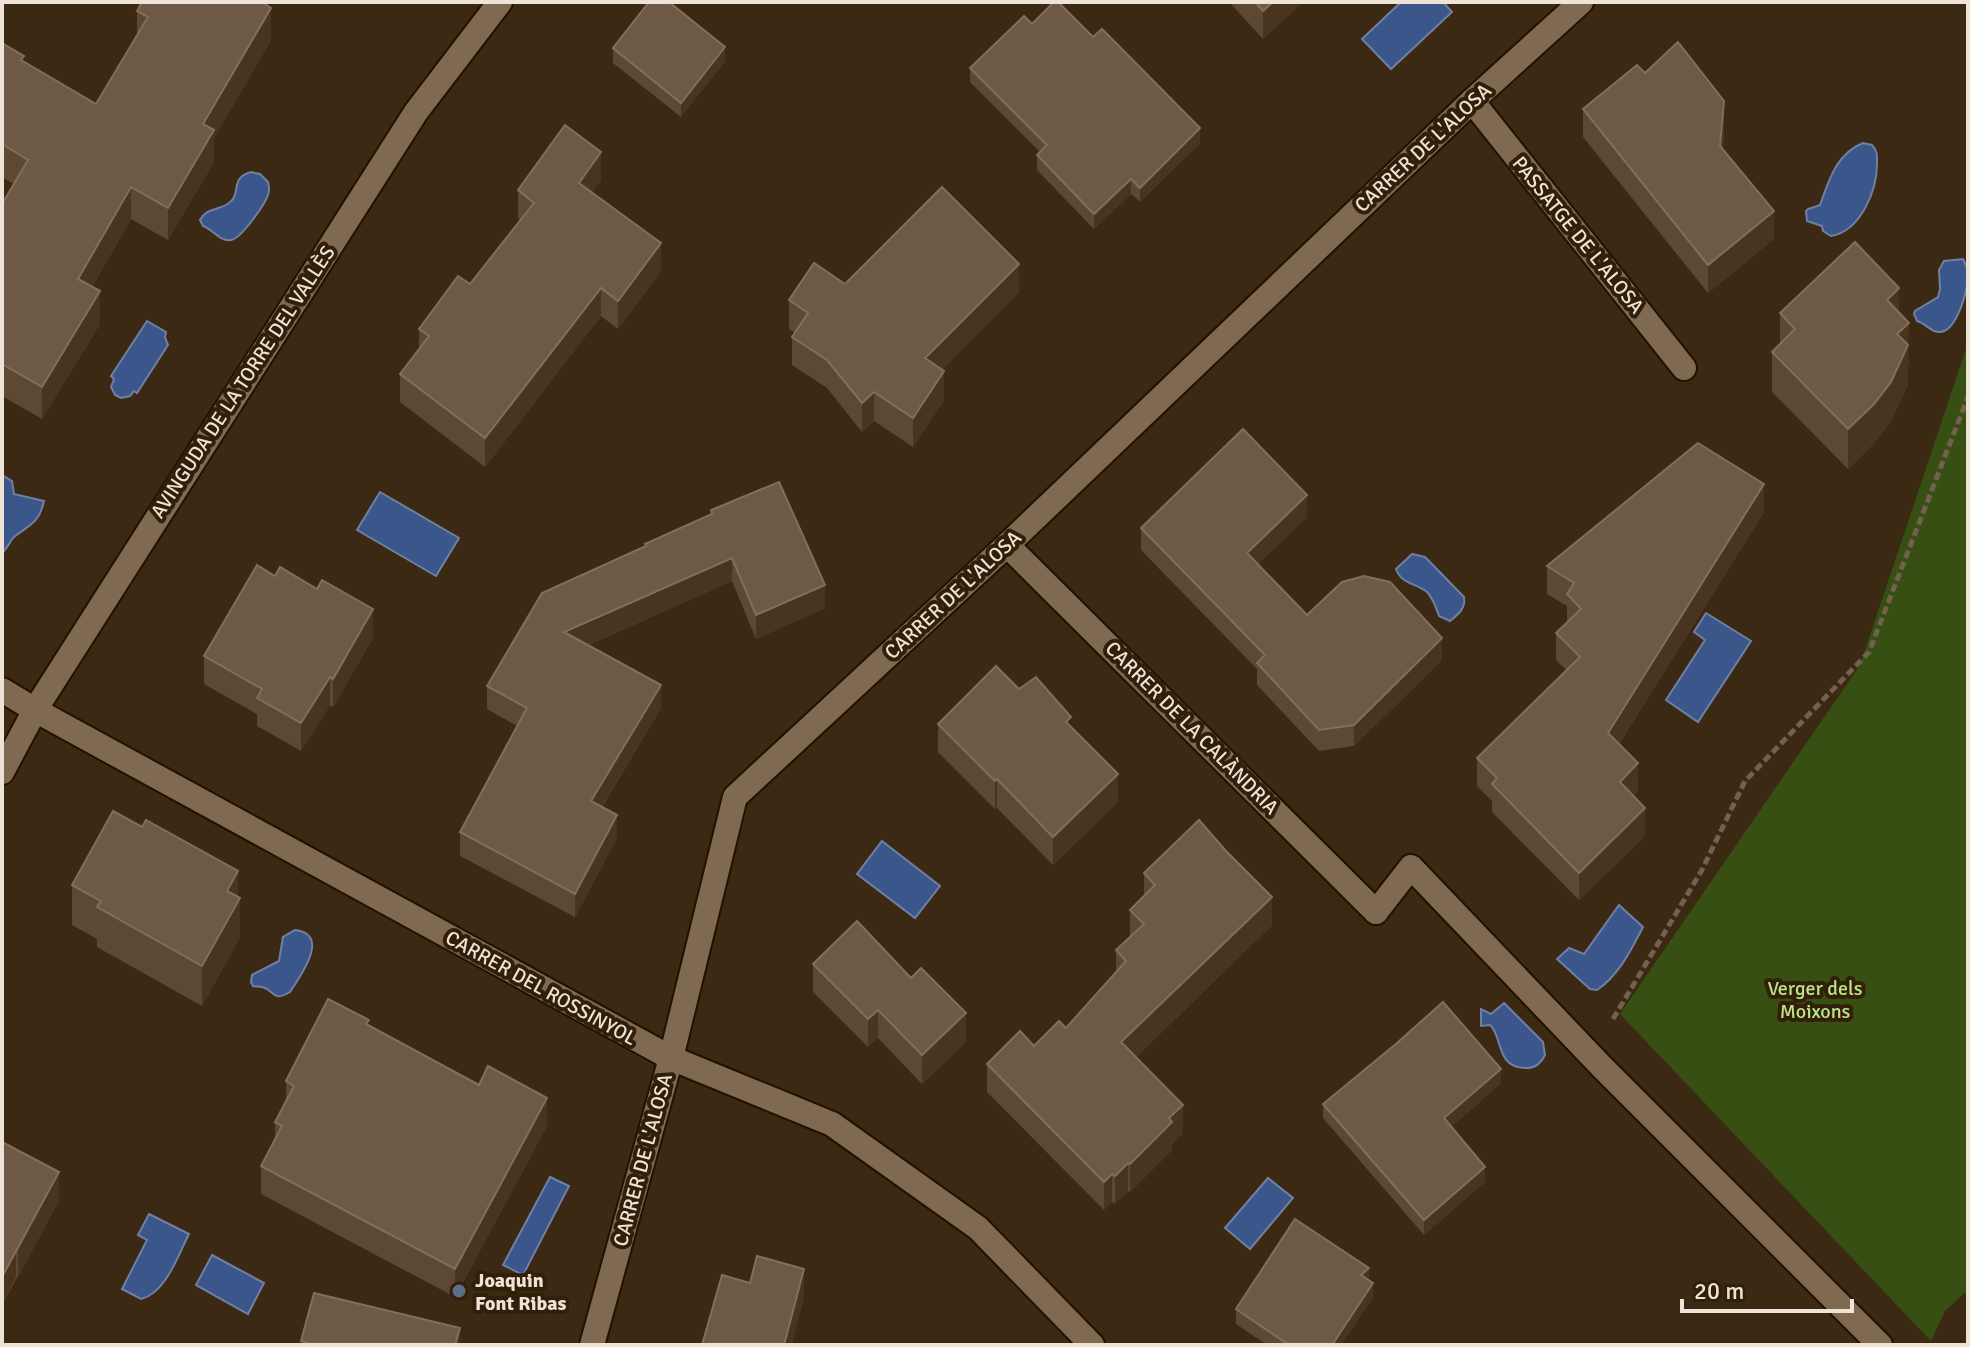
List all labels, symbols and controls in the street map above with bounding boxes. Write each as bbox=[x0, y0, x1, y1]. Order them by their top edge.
street label: CARRER DE L'ALOSA bbox=[1349, 78, 1497, 218]
street label: PASSATGE DE L'ALOSA bbox=[1507, 151, 1649, 319]
street label: AVINGUDA DE LA TORRE DEL VALLÈS bbox=[145, 241, 341, 523]
street label: CARRER DE L'ALOSA bbox=[879, 525, 1027, 665]
street label: CARRER DE LA CALÀNDRIA bbox=[1100, 636, 1284, 820]
street label: CARRER DEL ROSSINYOL bbox=[441, 925, 641, 1051]
park label: Verger dels Moixons bbox=[1767, 976, 1863, 1024]
street label: CARRER DE L'ALOSA bbox=[608, 1071, 678, 1249]
scale bar bbox=[1682, 1263, 1852, 1313]
place label: Joaquin Font Ribas bbox=[475, 1268, 567, 1316]
text: 20 m bbox=[1694, 1276, 1744, 1306]
marker: Joaquin Font Ribas bbox=[450, 1282, 468, 1300]

